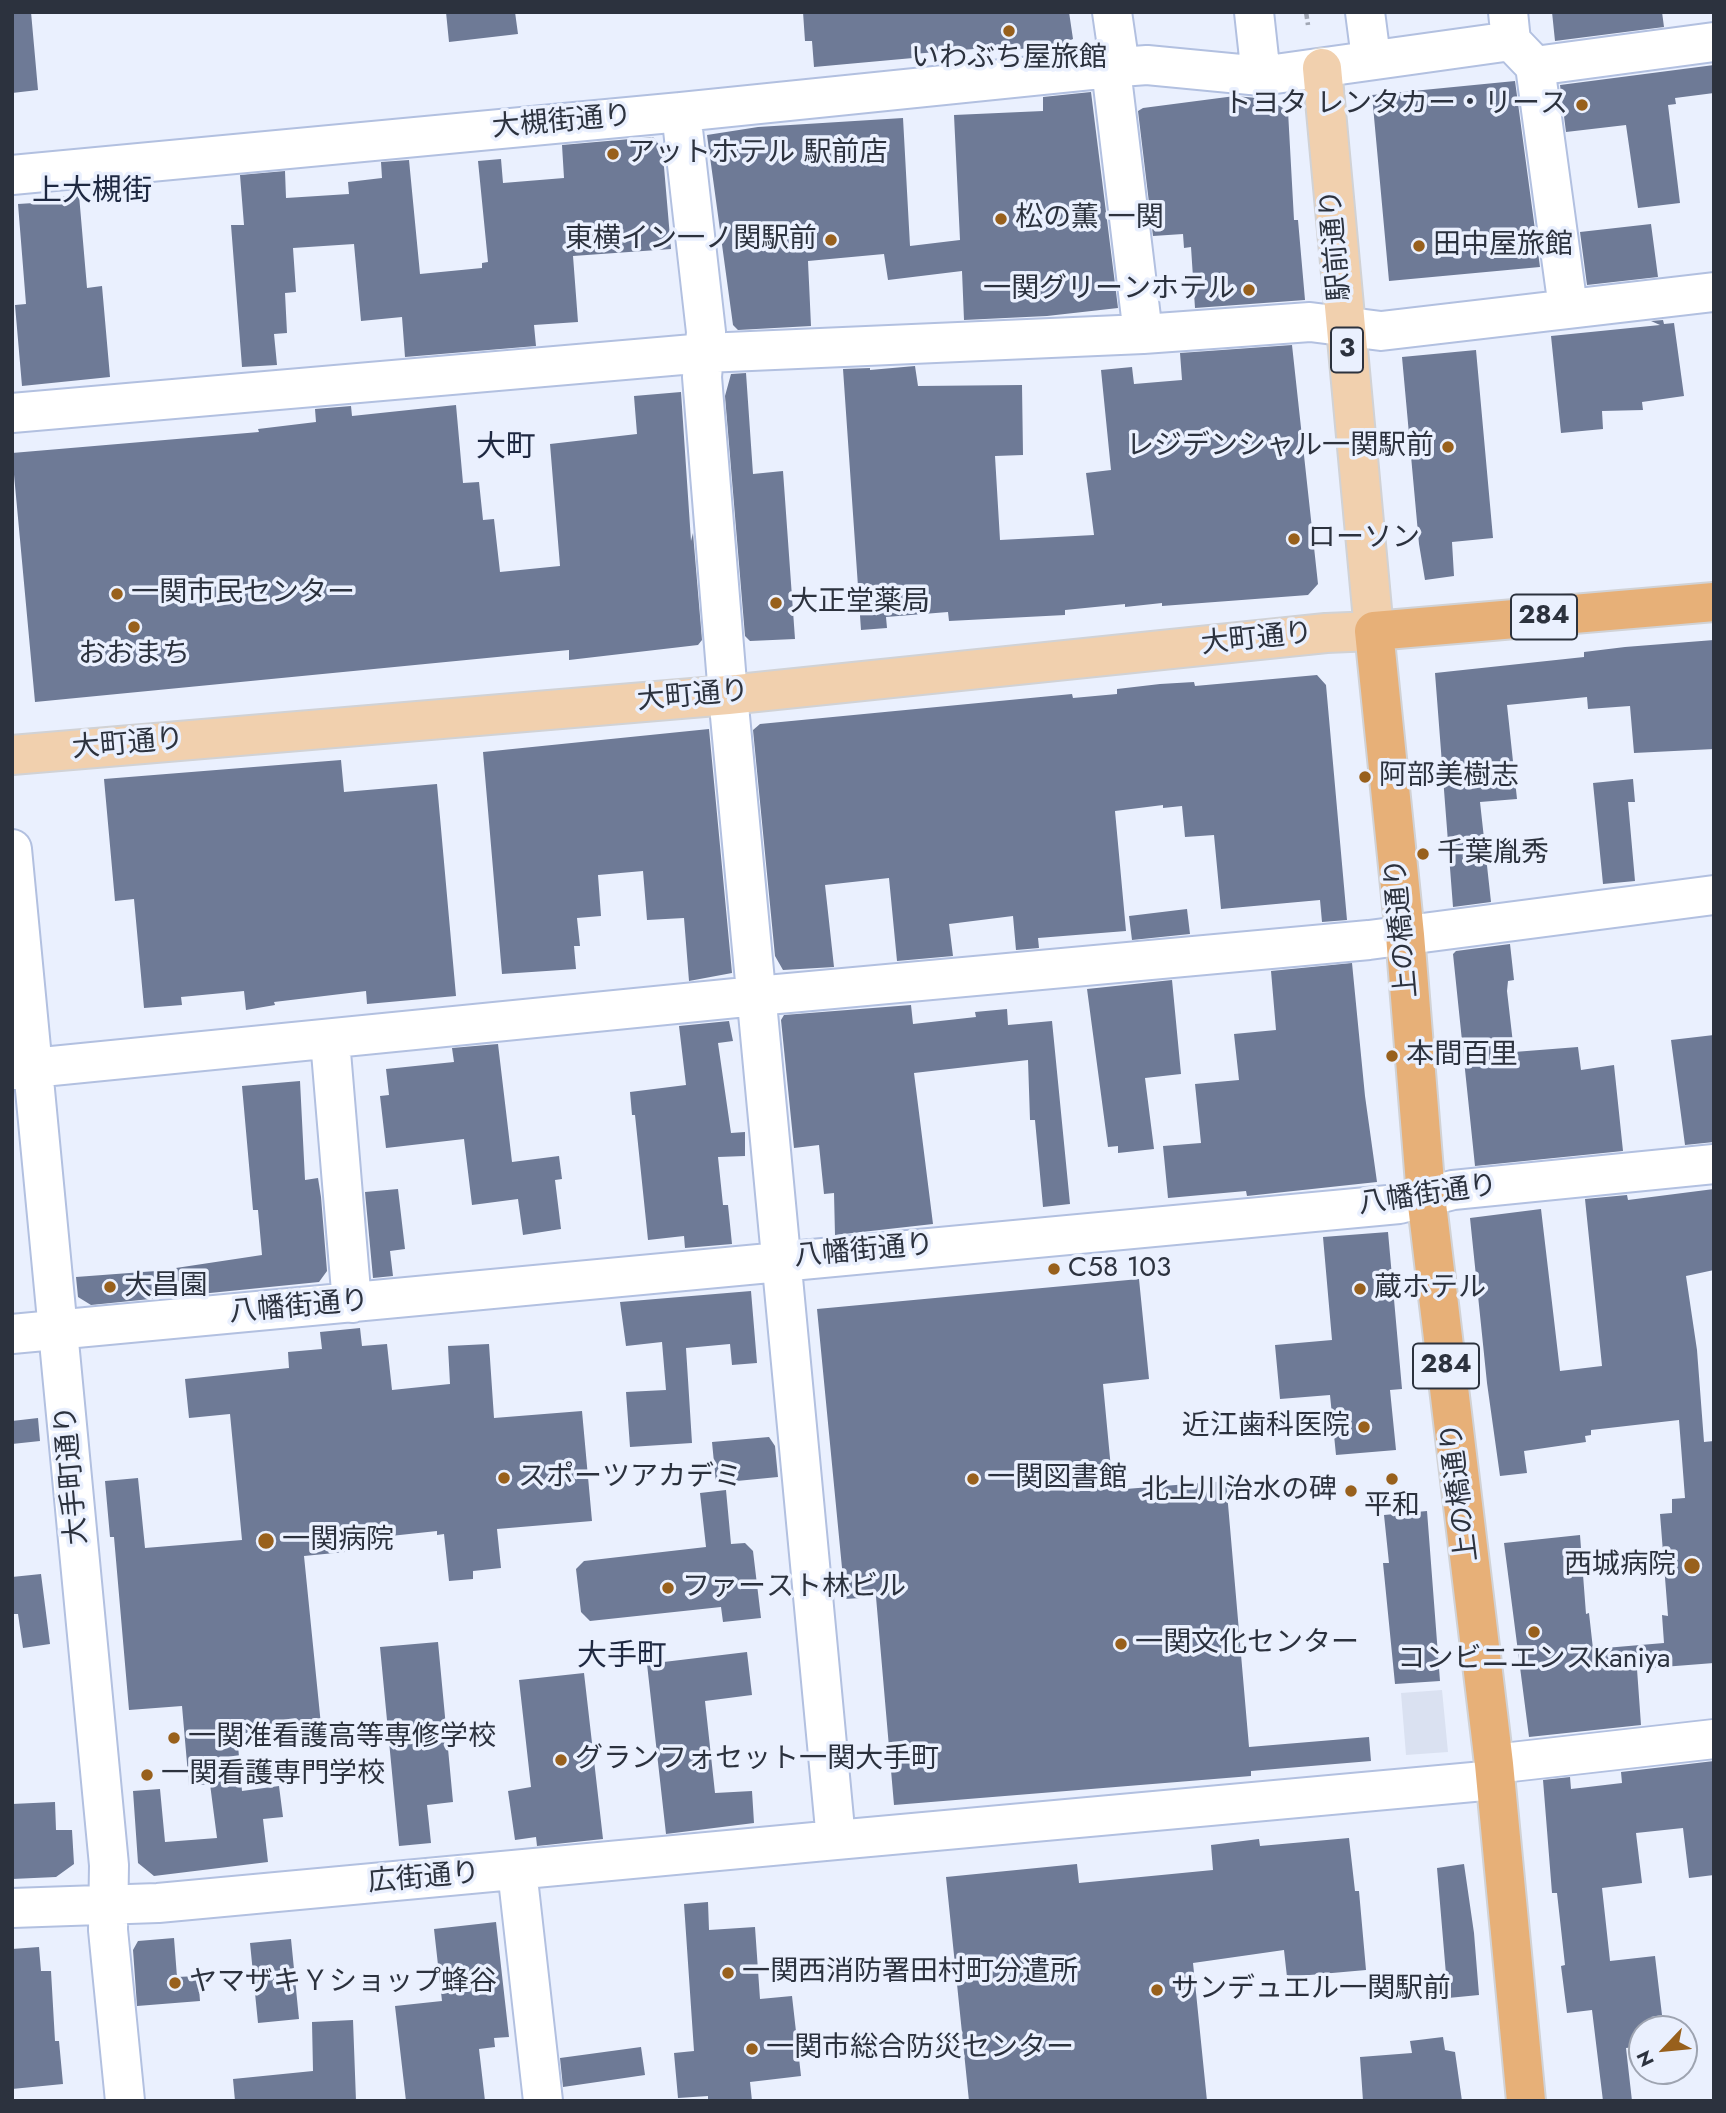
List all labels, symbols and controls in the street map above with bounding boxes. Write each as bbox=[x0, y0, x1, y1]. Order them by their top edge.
marker: いわぶち屋旅館 bbox=[1001, 23, 1017, 39]
place label: いわぶち屋旅館 bbox=[911, 42, 1107, 76]
place label: トヨタ レンタカー・リース bbox=[1224, 88, 1568, 122]
marker: トヨタ レンタカー・リース bbox=[1574, 97, 1590, 113]
street label: 大槻街通り bbox=[491, 100, 633, 146]
place label: アットホテル 駅前店 bbox=[627, 137, 887, 171]
marker: アットホテル 駅前店 bbox=[605, 146, 621, 162]
district label: 上大槻街 bbox=[32, 175, 152, 211]
street label: 駅前通り bbox=[1315, 188, 1359, 302]
place label: 松の薫 一関 bbox=[1015, 202, 1163, 236]
marker: 松の薫 一関 bbox=[993, 211, 1009, 227]
place label: 東横イン一ノ関駅前 bbox=[565, 223, 817, 257]
place label: 田中屋旅館 bbox=[1433, 229, 1573, 263]
marker: 東横イン一ノ関駅前 bbox=[823, 232, 839, 248]
marker: 田中屋旅館 bbox=[1411, 238, 1427, 254]
place label: 一関グリーンホテル bbox=[983, 273, 1235, 307]
marker: 一関グリーンホテル bbox=[1241, 282, 1257, 298]
road number: 3 bbox=[1331, 328, 1363, 372]
place label: レジデンシャル一関駅前 bbox=[1126, 430, 1434, 464]
district label: 大町 bbox=[476, 431, 536, 467]
marker: レジデンシャル一関駅前 bbox=[1440, 439, 1456, 455]
place label: ローソン bbox=[1308, 522, 1420, 556]
marker: ローソン bbox=[1286, 531, 1302, 547]
place label: 一関市民センター bbox=[131, 577, 355, 611]
marker: 一関市民センター bbox=[109, 586, 125, 602]
place label: 大正堂薬局 bbox=[790, 586, 930, 620]
road number: 284 bbox=[1511, 594, 1577, 639]
marker: 大正堂薬局 bbox=[768, 595, 784, 611]
street label: 大町通り bbox=[1200, 617, 1314, 663]
marker: おおまち bbox=[126, 619, 142, 635]
place label: おおまち bbox=[78, 638, 190, 672]
street label: 大町通り bbox=[636, 675, 750, 719]
street label: 大町通り bbox=[71, 723, 185, 767]
place label: 阿部美樹志 bbox=[1379, 760, 1519, 794]
marker: 阿部美樹志 bbox=[1357, 769, 1373, 785]
place label: 千葉胤秀 bbox=[1437, 837, 1549, 871]
marker: 千葉胤秀 bbox=[1415, 846, 1431, 862]
street label: 上の橋通り bbox=[1380, 857, 1426, 999]
place label: 本間百里 bbox=[1406, 1039, 1518, 1073]
marker: 本間百里 bbox=[1384, 1048, 1400, 1064]
street label: 八幡街通り bbox=[1356, 1170, 1500, 1222]
street label: 八幡街通り bbox=[793, 1229, 935, 1275]
place label: C58 103 bbox=[1068, 1252, 1171, 1286]
marker: C58 103 bbox=[1046, 1261, 1062, 1277]
place label: 大昌園 bbox=[124, 1270, 208, 1304]
place label: 蔵ホテル bbox=[1374, 1272, 1486, 1306]
marker: 大昌園 bbox=[102, 1279, 118, 1295]
marker: 蔵ホテル bbox=[1352, 1281, 1368, 1297]
street label: 八幡街通り bbox=[228, 1285, 370, 1331]
road number: 284 bbox=[1413, 1344, 1479, 1388]
street label: 大手町通り bbox=[50, 1404, 96, 1546]
place label: 近江歯科医院 bbox=[1182, 1410, 1350, 1444]
marker: 近江歯科医院 bbox=[1356, 1419, 1372, 1435]
street label: 上の橋通り bbox=[1436, 1420, 1486, 1564]
place label: スポーツアカデミ bbox=[518, 1461, 742, 1495]
place label: 一関図書館 bbox=[987, 1462, 1127, 1496]
marker: スポーツアカデミ bbox=[496, 1470, 512, 1486]
marker: 一関図書館 bbox=[965, 1471, 981, 1487]
marker: 平和 bbox=[1384, 1471, 1400, 1487]
place label: 北上川治水の碑 bbox=[1141, 1474, 1337, 1508]
marker: 北上川治水の碑 bbox=[1343, 1483, 1359, 1499]
place label: 平和 bbox=[1364, 1490, 1420, 1524]
place label: 一関病院 bbox=[282, 1524, 394, 1558]
marker: 一関病院 bbox=[256, 1531, 276, 1551]
place label: 西城病院 bbox=[1564, 1549, 1676, 1583]
marker: 西城病院 bbox=[1682, 1556, 1702, 1576]
place label: ファースト林ビル bbox=[682, 1571, 906, 1605]
marker: ファースト林ビル bbox=[660, 1580, 676, 1596]
marker: コンビニエンスKaniya bbox=[1526, 1624, 1542, 1640]
place label: 一関文化センター bbox=[1135, 1627, 1359, 1661]
marker: 一関文化センター bbox=[1113, 1636, 1129, 1652]
district label: 大手町 bbox=[577, 1640, 667, 1676]
place label: コンビニエンスKaniya bbox=[1397, 1643, 1671, 1677]
place label: 一関准看護高等専修学校 bbox=[188, 1721, 496, 1755]
marker: 一関准看護高等専修学校 bbox=[166, 1730, 182, 1746]
place label: グランフォセット一関大手町 bbox=[575, 1743, 939, 1777]
marker: グランフォセット一関大手町 bbox=[553, 1752, 569, 1768]
place label: 一関看護専門学校 bbox=[161, 1758, 385, 1792]
marker: 一関看護専門学校 bbox=[139, 1767, 155, 1783]
street label: 広街通り bbox=[367, 1857, 481, 1901]
place label: 一関西消防署田村町分遣所 bbox=[742, 1956, 1078, 1990]
marker: 一関西消防署田村町分遣所 bbox=[720, 1965, 736, 1981]
place label: ヤマザキＹショップ蜂谷 bbox=[189, 1966, 497, 2000]
place label: サンデュエル一関駅前 bbox=[1171, 1973, 1451, 2007]
marker: ヤマザキＹショップ蜂谷 bbox=[167, 1975, 183, 1991]
marker: サンデュエル一関駅前 bbox=[1149, 1982, 1165, 1998]
north arrow bbox=[1628, 2015, 1698, 2085]
place label: 一関市総合防災センター bbox=[766, 2032, 1074, 2066]
marker: 一関市総合防災センター bbox=[744, 2041, 760, 2057]
text: N bbox=[1630, 2046, 1661, 2071]

